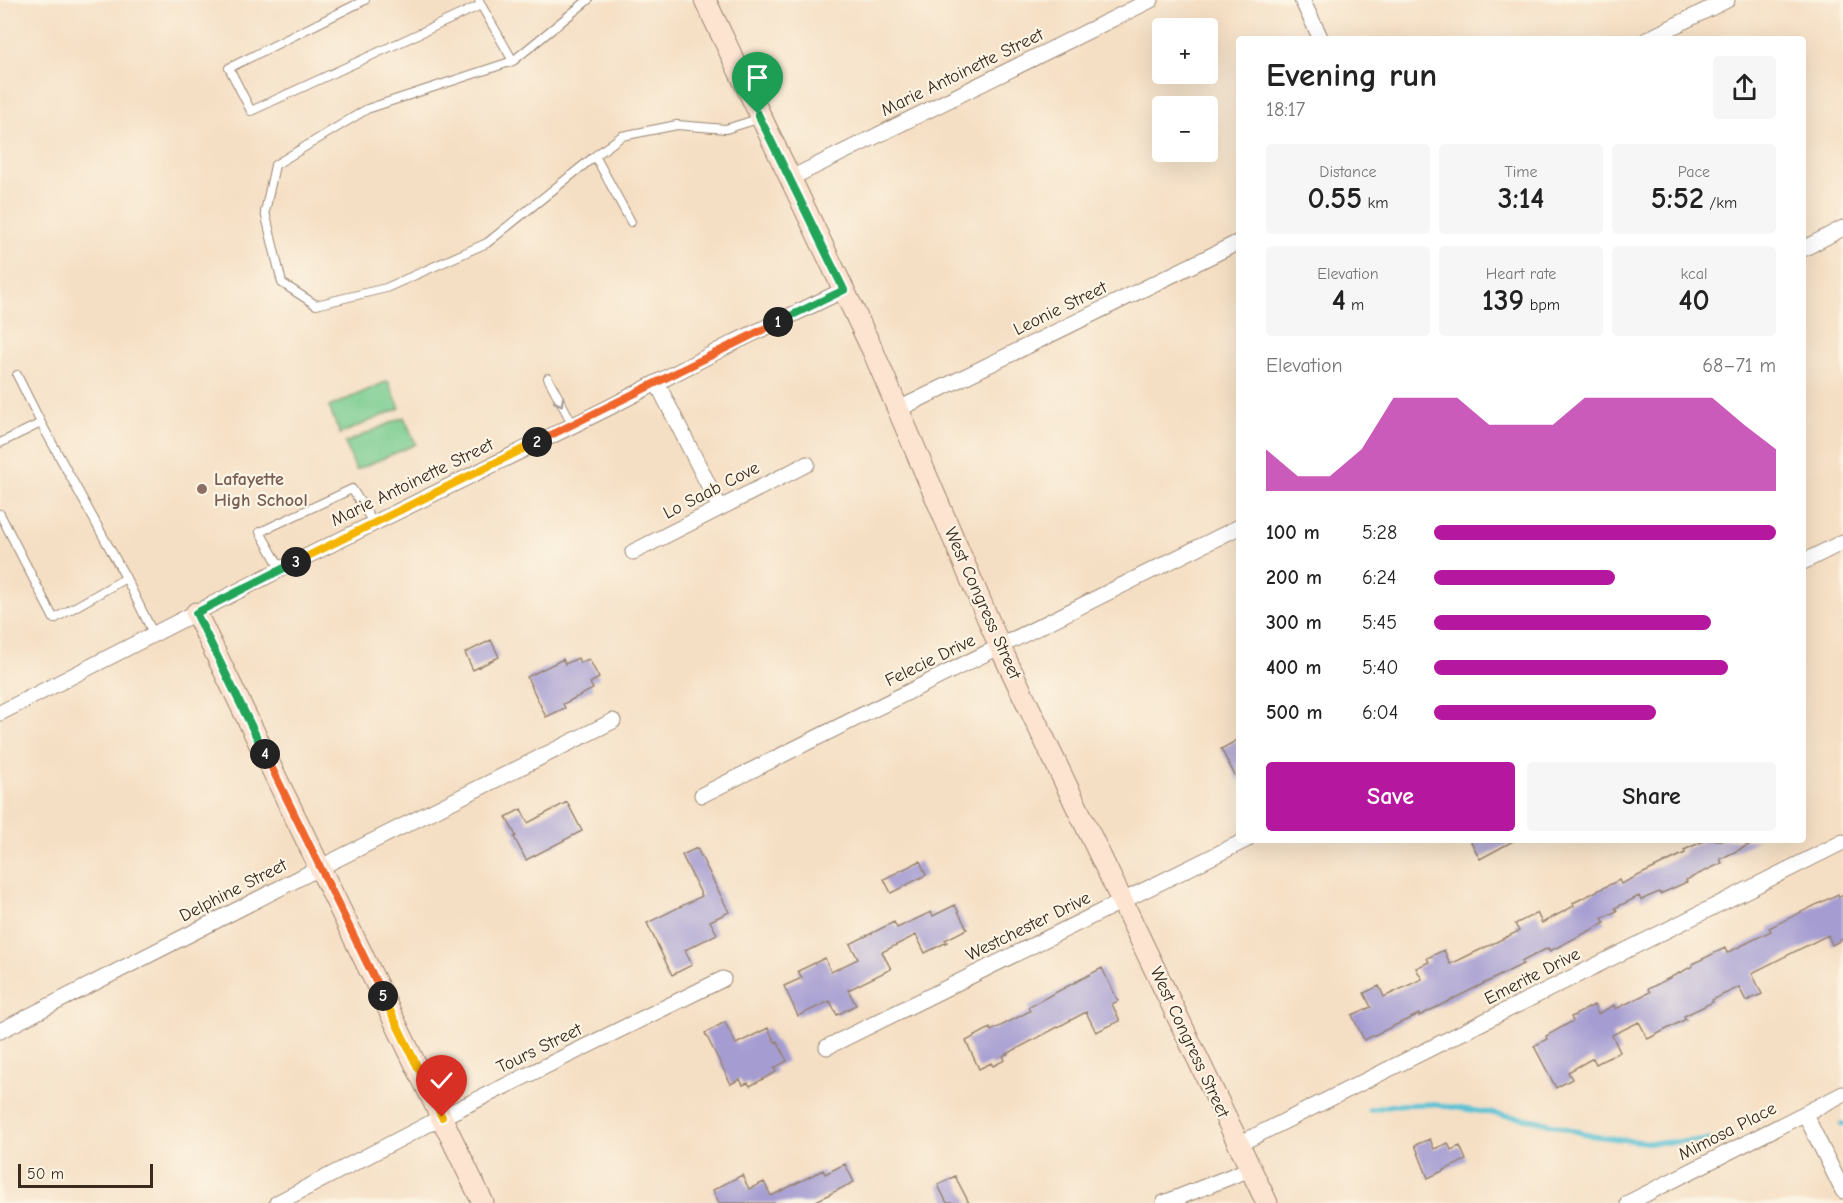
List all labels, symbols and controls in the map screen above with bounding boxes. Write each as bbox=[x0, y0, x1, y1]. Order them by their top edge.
map controls bbox=[1152, 18, 1218, 162]
button: + bbox=[1152, 18, 1218, 84]
street label: Marie Antoinette Street bbox=[878, 24, 1048, 121]
pin bbox=[732, 52, 783, 114]
text: Evening run bbox=[1266, 56, 1437, 94]
button: share bbox=[1713, 56, 1776, 119]
icon: arrive bbox=[741, 61, 774, 94]
button: − bbox=[1152, 96, 1218, 162]
text: 18:17 bbox=[1266, 98, 1305, 121]
text: Distance bbox=[1319, 163, 1377, 181]
text: Time bbox=[1504, 163, 1538, 181]
text: Pace bbox=[1678, 163, 1710, 181]
text: 0.55 bbox=[1308, 181, 1362, 216]
text: 3:14 bbox=[1498, 181, 1544, 216]
text: 5:52 bbox=[1651, 181, 1704, 216]
text: km bbox=[1362, 194, 1388, 212]
text: /km bbox=[1704, 194, 1737, 212]
text: Elevation bbox=[1317, 265, 1379, 283]
text: Heart rate bbox=[1486, 265, 1556, 283]
text: kcal bbox=[1681, 265, 1707, 283]
street label: Leonie Street bbox=[1010, 276, 1111, 340]
text: 4 bbox=[1332, 283, 1346, 318]
text: 139 bbox=[1482, 283, 1524, 318]
text: 40 bbox=[1678, 283, 1710, 318]
text: m bbox=[1346, 296, 1364, 314]
text: bpm bbox=[1524, 296, 1560, 314]
pin: 1 bbox=[763, 307, 793, 337]
text: 1 bbox=[775, 313, 781, 331]
text: Elevation bbox=[1266, 354, 1343, 377]
text: 68–71 m bbox=[1702, 354, 1776, 377]
one-way arrow bbox=[553, 395, 564, 406]
pin: 2 bbox=[522, 427, 552, 457]
text: 2 bbox=[533, 433, 541, 451]
street label: Marie Antoinette Street bbox=[328, 434, 498, 531]
street label: Lo Saab Cove bbox=[660, 457, 763, 524]
place label: Lafayette High School bbox=[214, 469, 308, 511]
marker: Lafayette High School bbox=[195, 482, 209, 496]
text: 100 m bbox=[1266, 521, 1320, 544]
text: 5:28 bbox=[1362, 521, 1397, 544]
street label: West Congress Street bbox=[940, 524, 1026, 683]
pin: 3 bbox=[281, 547, 311, 577]
text: 3 bbox=[292, 553, 300, 571]
text: 200 m bbox=[1266, 566, 1322, 589]
text: 6:24 bbox=[1362, 566, 1397, 589]
text: 300 m bbox=[1266, 611, 1322, 634]
text: 5:45 bbox=[1362, 611, 1397, 634]
street label: Felecie Drive bbox=[882, 630, 979, 691]
text: 400 m bbox=[1266, 656, 1321, 679]
text: 5:40 bbox=[1362, 656, 1398, 679]
text: 500 m bbox=[1266, 701, 1323, 724]
text: 6:04 bbox=[1362, 701, 1398, 724]
pin: 4 bbox=[250, 739, 280, 769]
text: 4 bbox=[261, 745, 269, 763]
button: Save bbox=[1266, 762, 1515, 831]
button: Share bbox=[1527, 762, 1776, 831]
street label: Delphine Street bbox=[176, 854, 291, 927]
street label: Westchester Drive bbox=[963, 887, 1094, 966]
street label: Emerite Drive bbox=[1481, 943, 1584, 1009]
street label: West Congress Street bbox=[1145, 963, 1234, 1122]
pin: 5 bbox=[368, 981, 398, 1011]
text: 5 bbox=[379, 987, 387, 1005]
street label: Tours Street bbox=[493, 1018, 586, 1078]
pin bbox=[416, 1055, 467, 1117]
icon: check bbox=[425, 1064, 458, 1097]
street label: Mimosa Place bbox=[1675, 1098, 1780, 1165]
scale bar bbox=[18, 1161, 153, 1188]
text: 50 m bbox=[27, 1165, 64, 1183]

